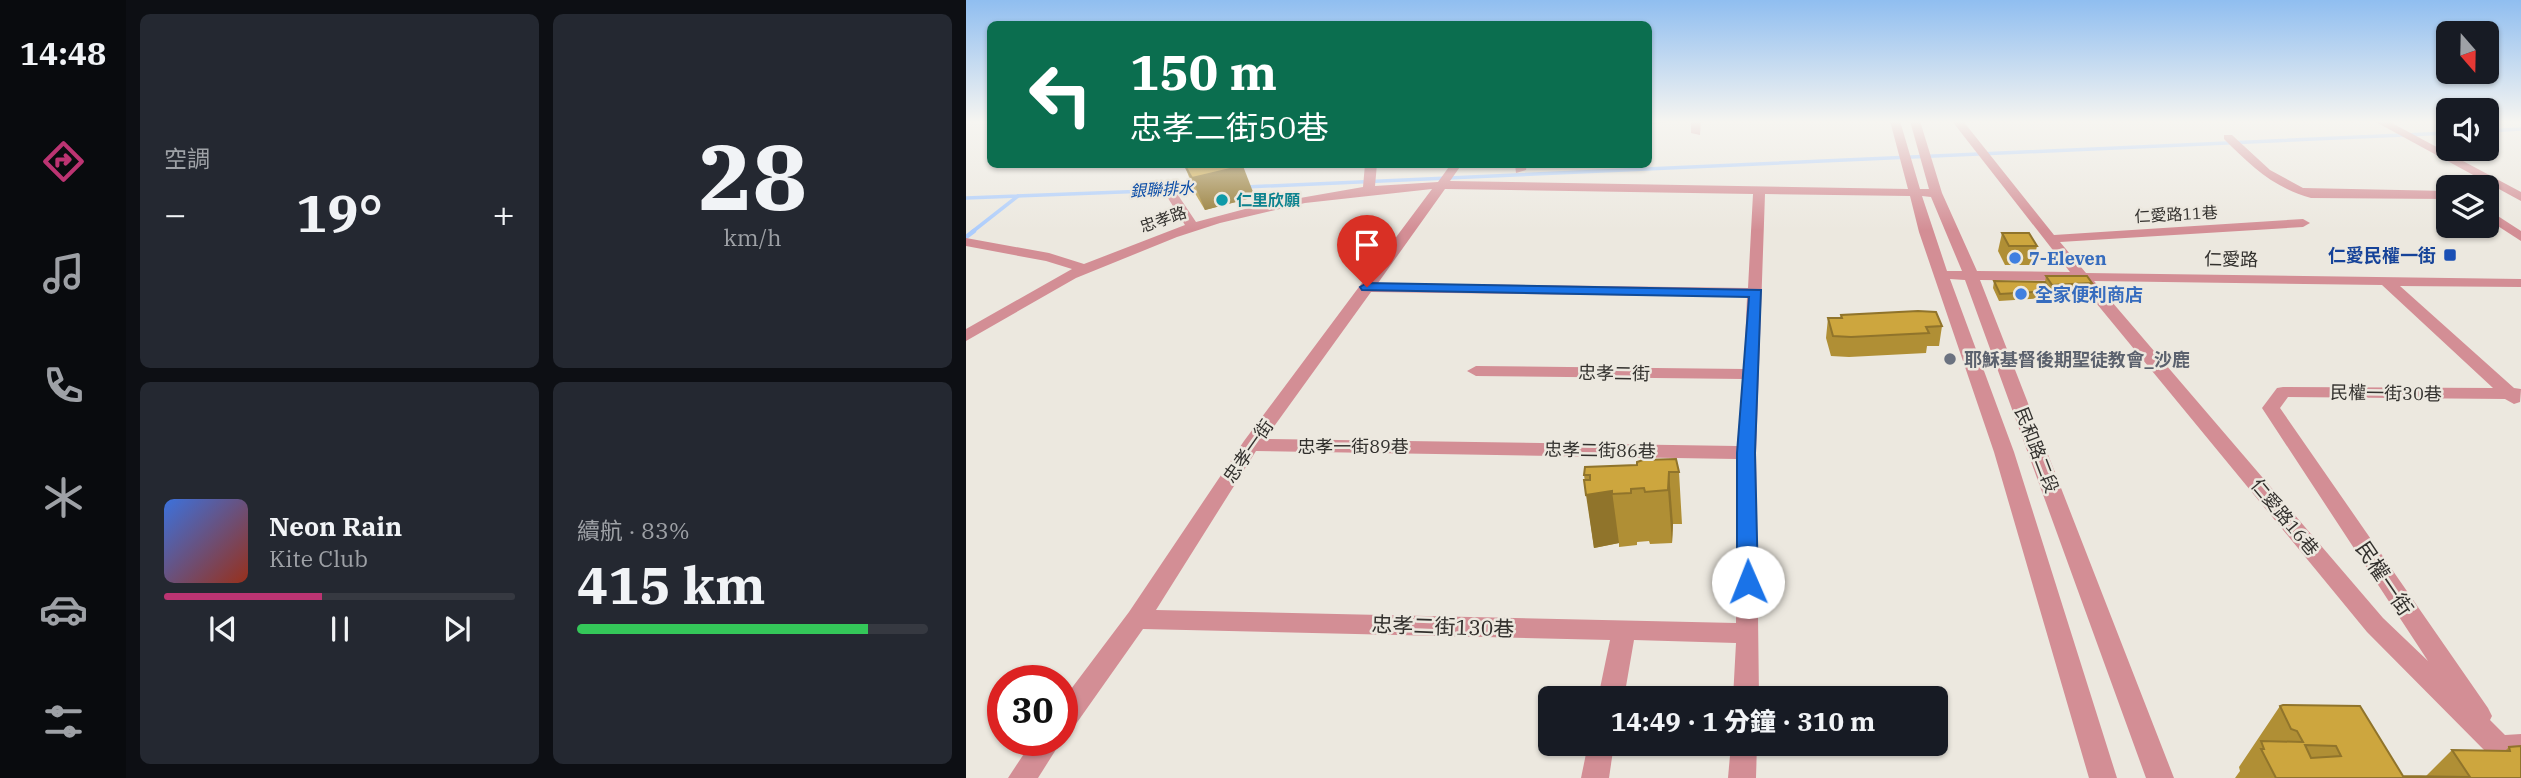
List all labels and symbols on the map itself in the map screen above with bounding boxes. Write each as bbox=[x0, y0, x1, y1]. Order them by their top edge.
north arrow bbox=[2436, 21, 2499, 84]
water label: 銀聯排水 bbox=[1130, 177, 1195, 201]
place label: 仁里欣願 bbox=[1236, 190, 1300, 210]
marker: 仁里欣願 bbox=[1214, 192, 1230, 208]
street label: 忠孝路 bbox=[1137, 202, 1189, 236]
street label: 仁愛路11巷 bbox=[2134, 202, 2218, 226]
pin bbox=[1337, 215, 1397, 287]
place label: 仁愛民權一街 bbox=[2328, 244, 2436, 267]
place label: 7-Eleven bbox=[2029, 247, 2107, 270]
street label: 仁愛路 bbox=[2204, 247, 2258, 271]
marker: 仁愛民權一街 bbox=[2442, 247, 2458, 263]
marker: 7-Eleven bbox=[2007, 250, 2023, 266]
place label: 全家便利商店 bbox=[2035, 283, 2143, 306]
marker: 全家便利商店 bbox=[2013, 286, 2029, 302]
place label: 耶穌基督後期聖徒教會_沙鹿 bbox=[1964, 348, 2190, 371]
marker: 耶穌基督後期聖徒教會_沙鹿 bbox=[1942, 351, 1958, 367]
street label: 忠孝二街 bbox=[1578, 361, 1650, 385]
street label: 民權一街30巷 bbox=[2330, 381, 2442, 405]
street label: 民和路二段 bbox=[2010, 404, 2064, 496]
street label: 忠孝一街 bbox=[1218, 415, 1278, 487]
street label: 忠孝一街89巷 bbox=[1297, 435, 1409, 458]
street label: 忠孝二街86巷 bbox=[1544, 438, 1656, 462]
street label: 仁愛路16巷 bbox=[2246, 474, 2324, 560]
street label: 民權一街 bbox=[2350, 535, 2420, 621]
position arrow bbox=[1711, 545, 1785, 619]
street label: 忠孝二街130巷 bbox=[1371, 610, 1515, 642]
speed limit sign: 30 bbox=[987, 665, 1078, 756]

